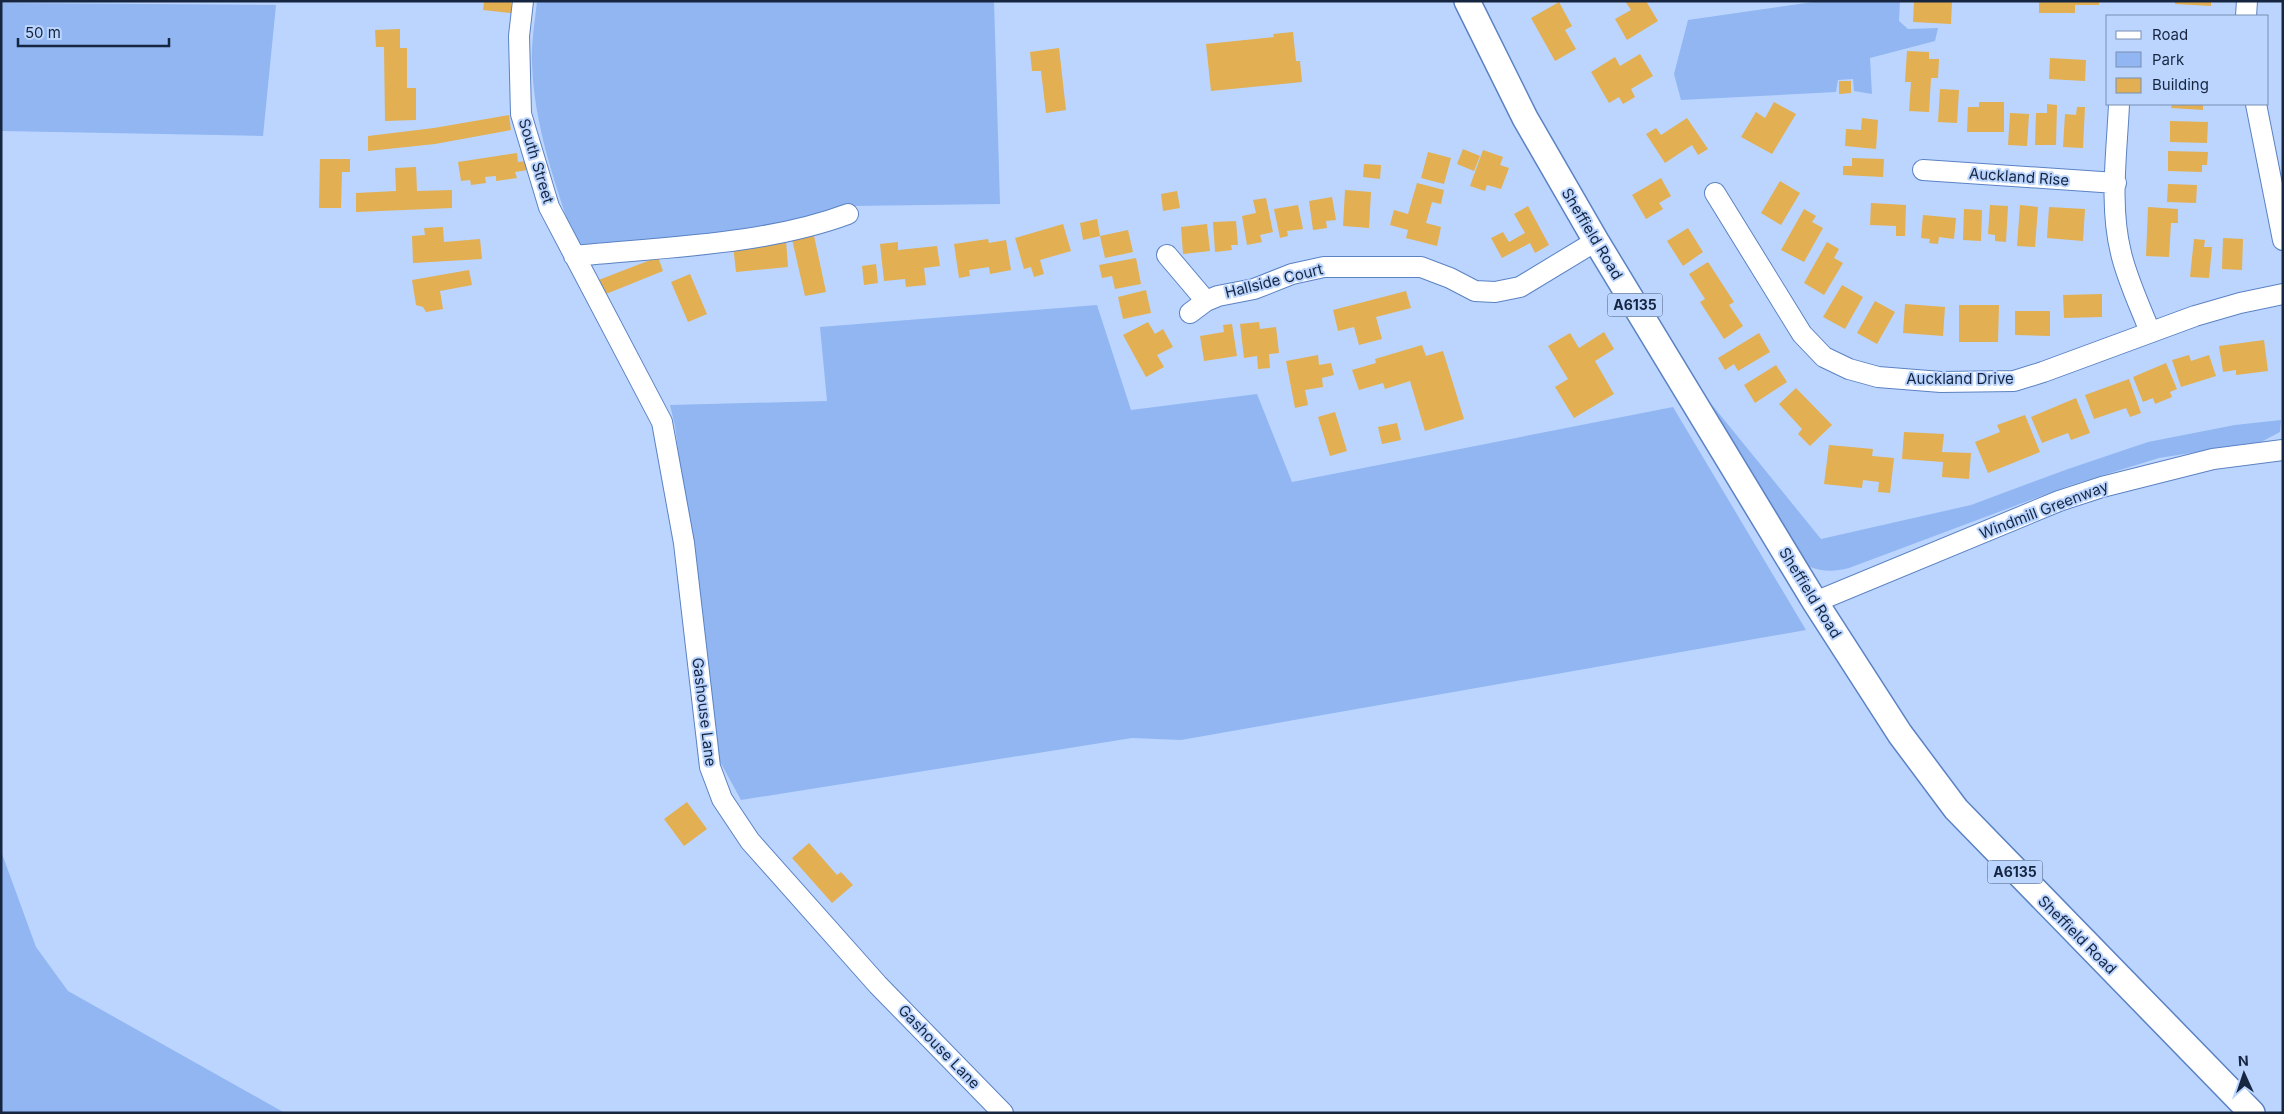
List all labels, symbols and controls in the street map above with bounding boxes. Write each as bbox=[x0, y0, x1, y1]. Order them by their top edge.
scale bar bbox=[18, 15, 169, 47]
legend bbox=[2106, 15, 2269, 105]
text: 50 m bbox=[25, 23, 61, 42]
text: Road bbox=[2152, 25, 2188, 44]
text: Park bbox=[2152, 50, 2185, 69]
text: Building bbox=[2152, 75, 2209, 94]
street label: South Street bbox=[515, 116, 558, 206]
street label: Auckland Rise bbox=[1968, 164, 2070, 189]
street label: Sheffield Road bbox=[1558, 185, 1627, 283]
street label: Hallside Court bbox=[1223, 259, 1325, 302]
road number: A6135 bbox=[1608, 294, 1662, 316]
street label: Auckland Drive bbox=[1906, 369, 2014, 388]
street label: Windmill Greenway bbox=[1977, 476, 2112, 543]
street label: Sheffield Road bbox=[1775, 544, 1846, 642]
street label: Gashouse Lane bbox=[688, 656, 721, 768]
road number: A6135 bbox=[1988, 860, 2042, 884]
street label: Sheffield Road bbox=[2034, 891, 2121, 978]
street label: Gashouse Lane bbox=[894, 1001, 984, 1093]
north arrow bbox=[2219, 1049, 2269, 1099]
text: N bbox=[2238, 1052, 2249, 1069]

